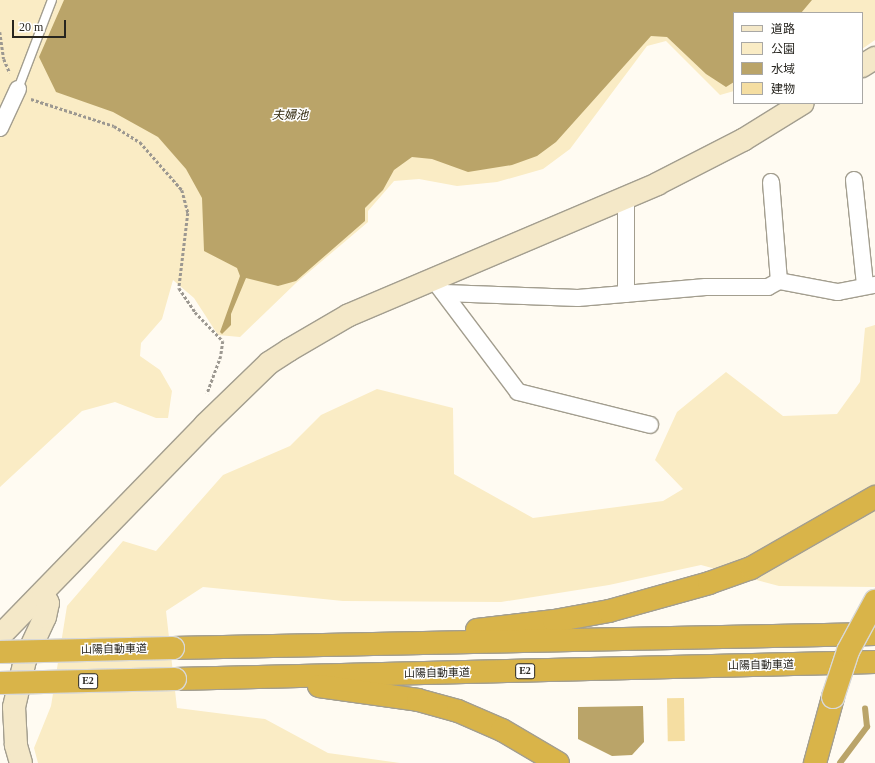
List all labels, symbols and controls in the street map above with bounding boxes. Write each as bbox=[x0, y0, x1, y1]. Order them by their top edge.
scale bar bbox=[14, 12, 68, 38]
legend bbox=[733, 12, 863, 104]
text: 20 m bbox=[19, 20, 43, 34]
text: 道路 bbox=[771, 22, 795, 36]
text: 公園 bbox=[771, 42, 795, 56]
text: 水域 bbox=[771, 62, 795, 76]
text: 建物 bbox=[771, 82, 795, 96]
water label: 夫婦池 bbox=[272, 109, 308, 123]
street label: 山陽自動車道 bbox=[81, 642, 147, 656]
street label: 山陽自動車道 bbox=[728, 658, 794, 672]
road number: E2 bbox=[515, 663, 535, 679]
street label: 山陽自動車道 bbox=[404, 666, 470, 680]
road number: E2 bbox=[78, 673, 98, 689]

